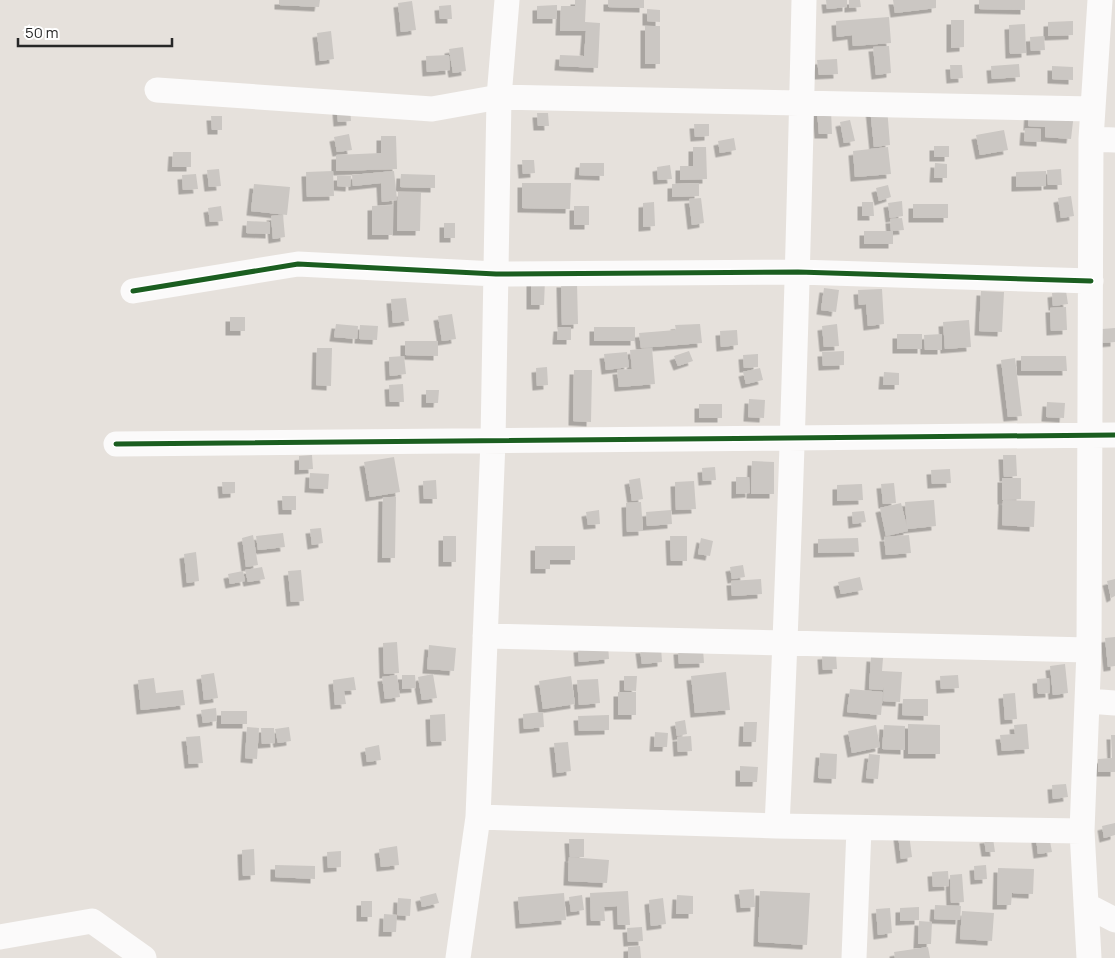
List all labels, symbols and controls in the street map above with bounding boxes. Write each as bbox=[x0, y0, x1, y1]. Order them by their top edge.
scale bar bbox=[18, 15, 171, 47]
text: 50 m bbox=[25, 22, 59, 43]

